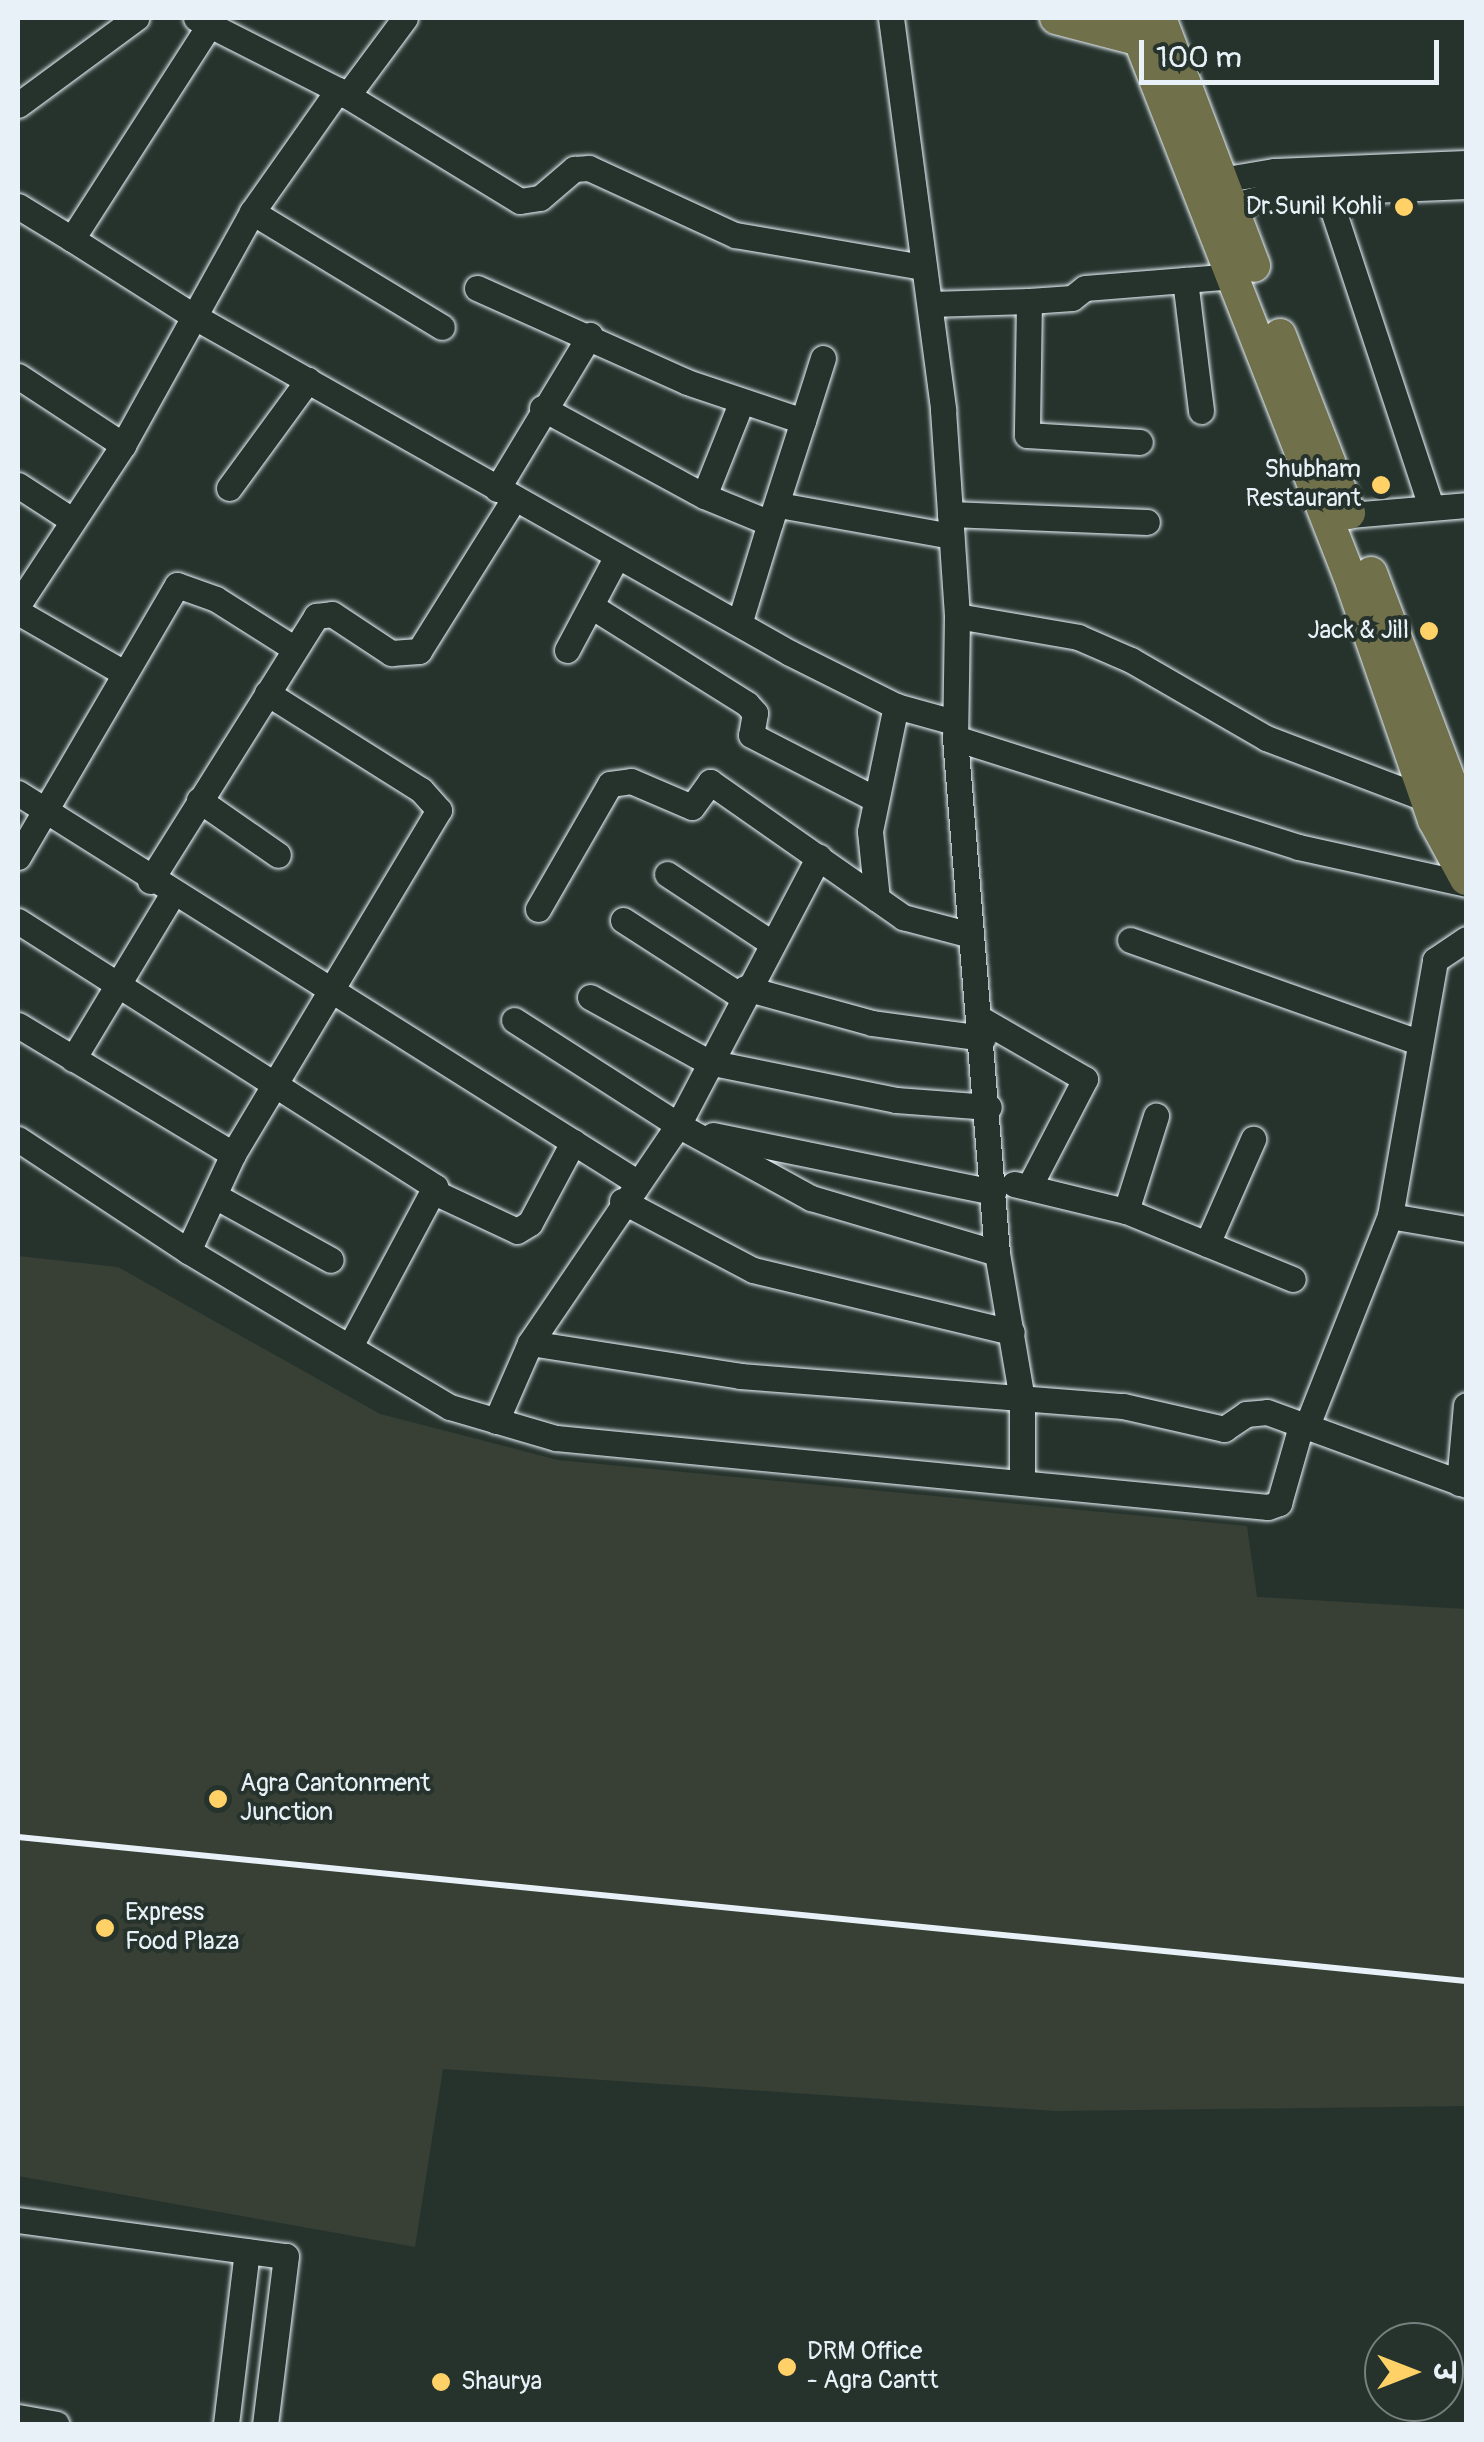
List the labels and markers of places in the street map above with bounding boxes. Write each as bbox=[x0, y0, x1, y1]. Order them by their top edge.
place label: Dr.Sunil Kohli bbox=[1246, 192, 1382, 222]
marker: Dr.Sunil Kohli bbox=[1391, 194, 1417, 220]
place label: Shubham Restaurant bbox=[1245, 456, 1361, 515]
marker: Shubham Restaurant bbox=[1370, 474, 1392, 496]
place label: Jack & Jill bbox=[1307, 616, 1409, 646]
marker: Jack & Jill bbox=[1418, 620, 1440, 642]
place label: Agra Cantonment Junction bbox=[240, 1770, 430, 1829]
marker: Agra Cantonment Junction bbox=[205, 1786, 231, 1812]
place label: Express Food Plaza bbox=[125, 1899, 239, 1958]
marker: Express Food Plaza bbox=[94, 1917, 116, 1939]
place label: DRM Office - Agra Cantt bbox=[807, 2338, 938, 2397]
marker: DRM Office - Agra Cantt bbox=[776, 2356, 798, 2378]
place label: Shaurya bbox=[461, 2367, 542, 2397]
marker: Shaurya bbox=[430, 2371, 452, 2393]

